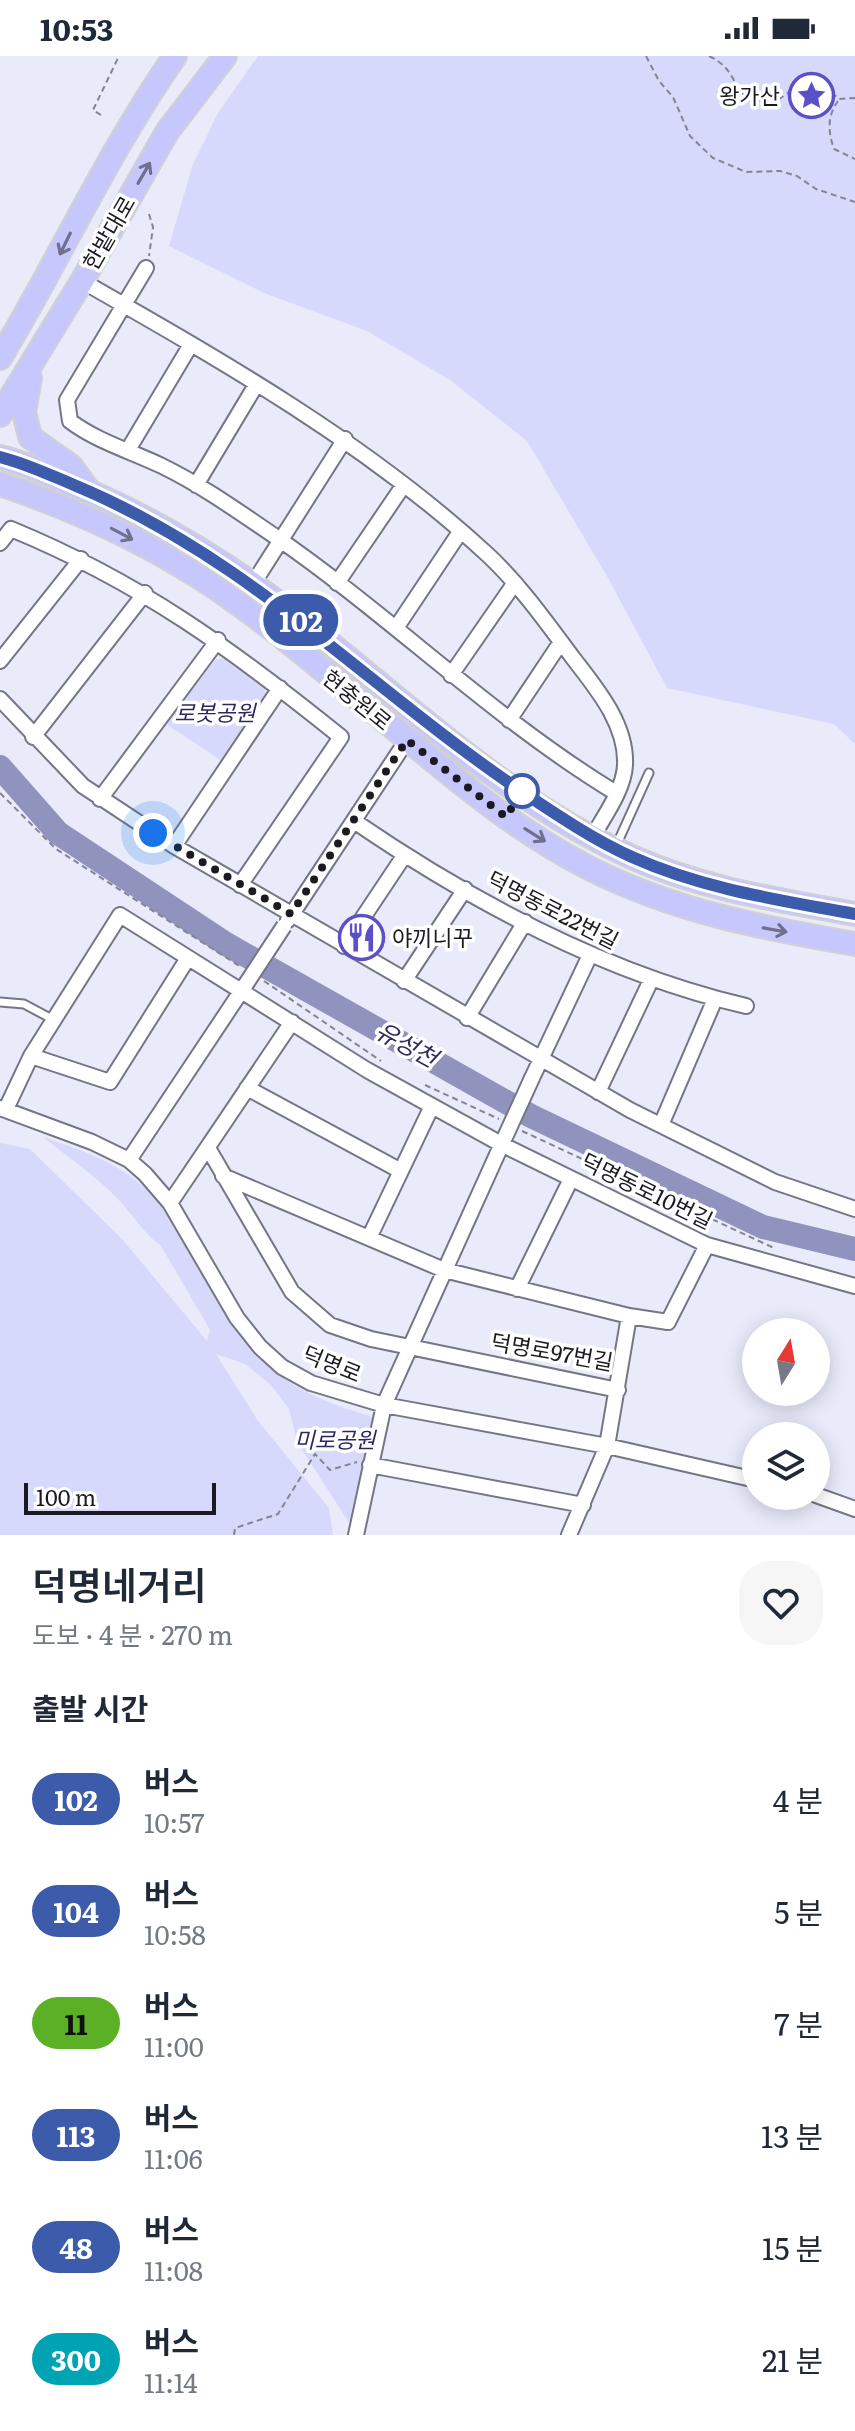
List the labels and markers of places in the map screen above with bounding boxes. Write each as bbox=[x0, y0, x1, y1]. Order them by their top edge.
place icon: 왕가산 bbox=[787, 72, 835, 120]
place label: 왕가산 bbox=[719, 78, 780, 111]
unlabelled marker bbox=[505, 774, 539, 808]
restaurant icon: 야끼니꾸 bbox=[337, 914, 385, 962]
place label: 야끼니꾸 bbox=[392, 920, 473, 953]

